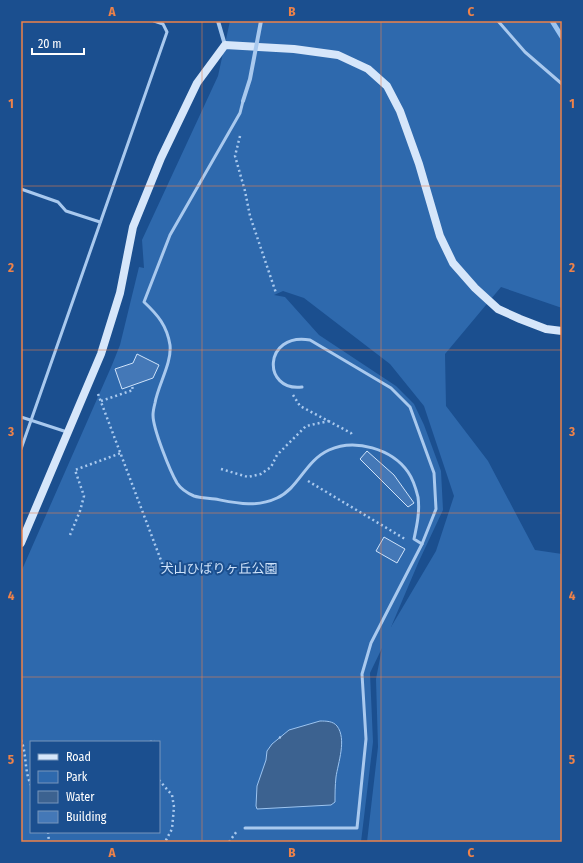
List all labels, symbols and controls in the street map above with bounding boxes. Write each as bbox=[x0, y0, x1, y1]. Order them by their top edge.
text: A bbox=[107, 4, 116, 19]
text: B bbox=[288, 4, 296, 19]
text: C bbox=[468, 4, 475, 19]
scale bar bbox=[32, 30, 84, 56]
text: 20 m bbox=[38, 37, 62, 51]
text: 1 bbox=[8, 96, 14, 111]
text: 1 bbox=[569, 96, 575, 111]
text: 2 bbox=[7, 260, 14, 275]
text: 2 bbox=[568, 260, 575, 275]
text: 3 bbox=[7, 424, 14, 439]
text: 3 bbox=[568, 424, 575, 439]
park label: 犬山ひばりヶ丘公園 bbox=[160, 561, 278, 576]
text: 4 bbox=[8, 588, 15, 603]
text: 4 bbox=[569, 588, 576, 603]
legend bbox=[30, 741, 160, 833]
text: Road bbox=[66, 750, 91, 764]
text: 5 bbox=[8, 752, 14, 767]
text: 5 bbox=[569, 752, 575, 767]
text: Park bbox=[66, 770, 88, 784]
text: Water bbox=[66, 790, 95, 804]
text: Building bbox=[66, 810, 107, 824]
text: A bbox=[107, 845, 116, 860]
text: B bbox=[288, 845, 296, 860]
text: C bbox=[468, 845, 475, 860]

